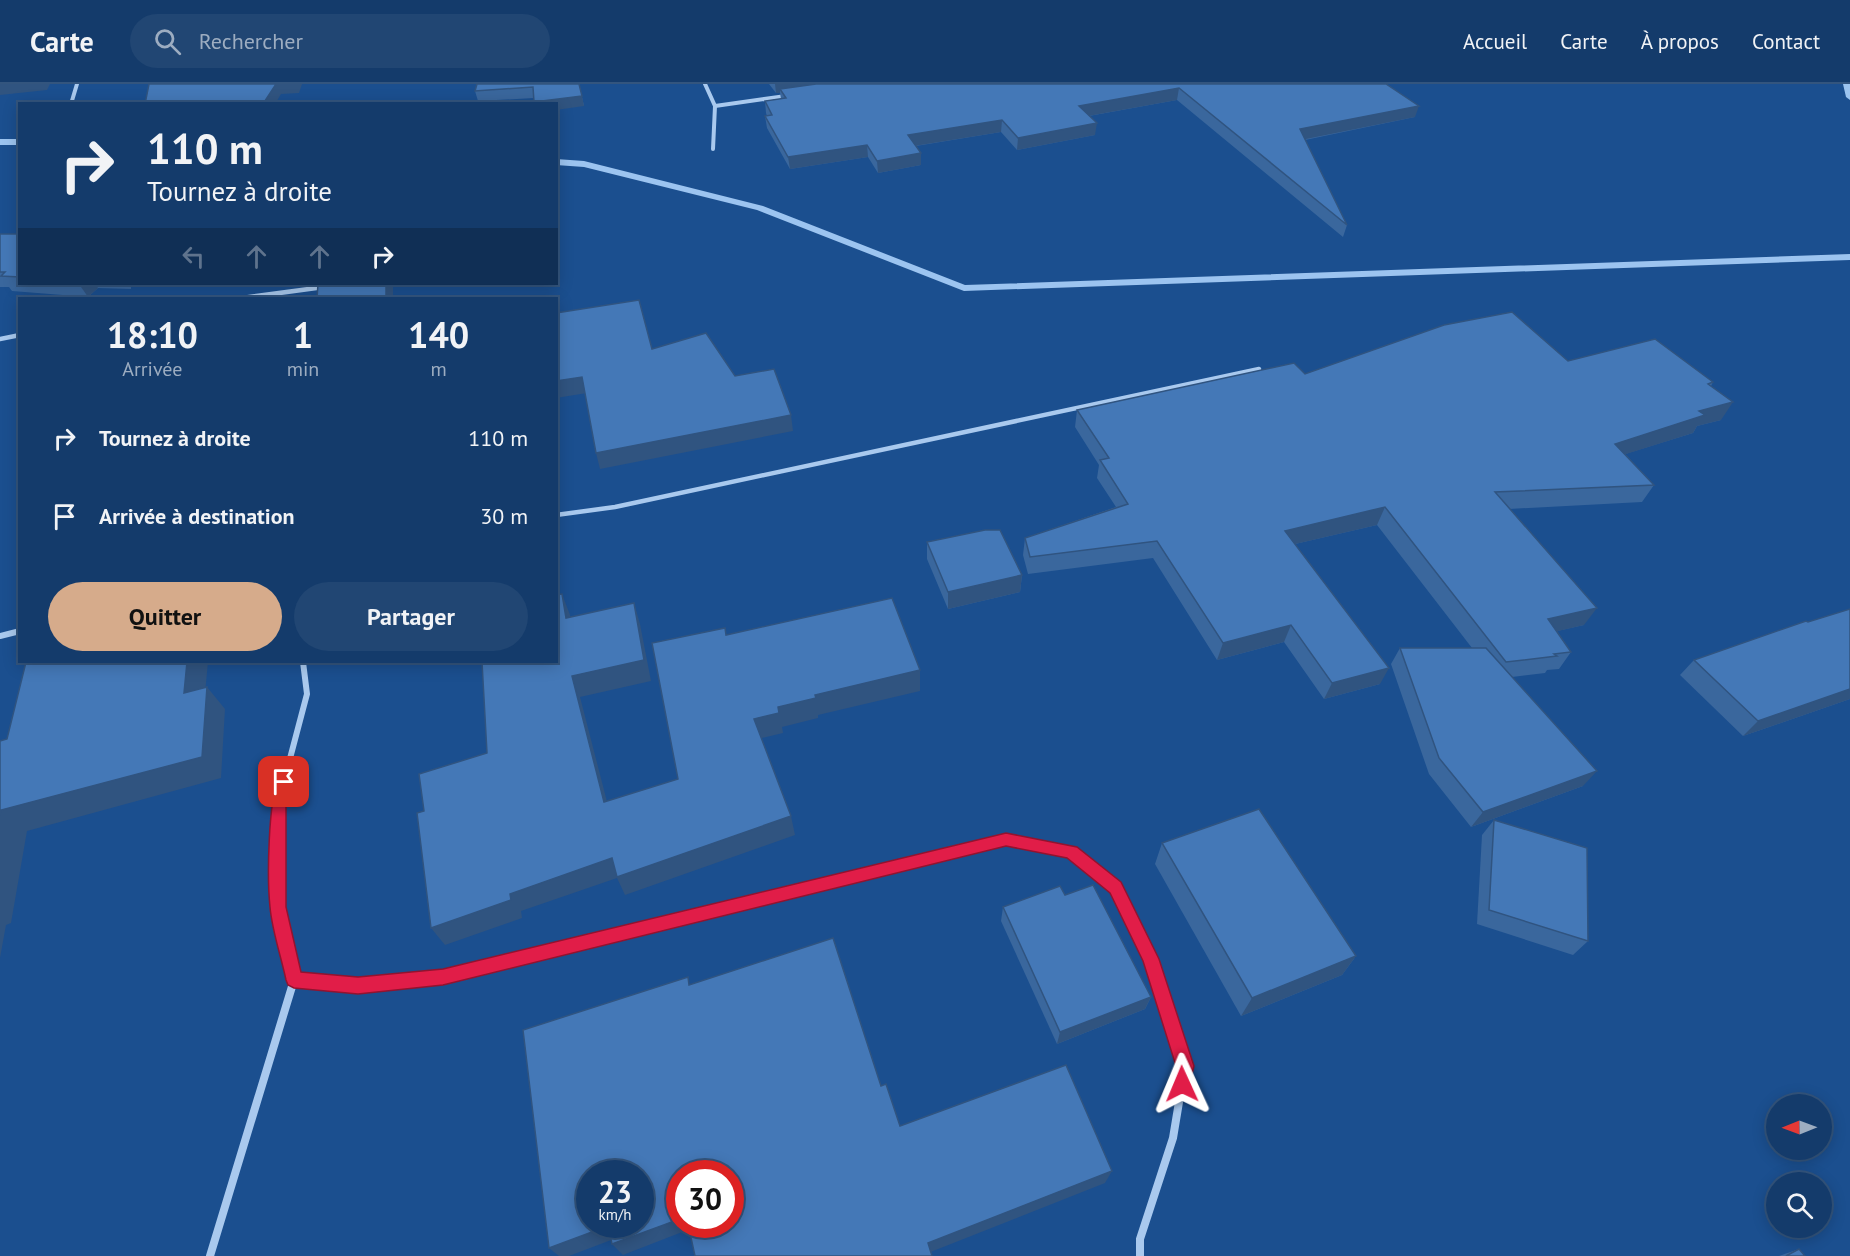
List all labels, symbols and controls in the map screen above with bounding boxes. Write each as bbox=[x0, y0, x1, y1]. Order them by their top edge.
search box bbox=[130, 14, 550, 68]
text: Carte bbox=[30, 23, 94, 60]
icon: search bbox=[151, 25, 184, 58]
text: Rechercher bbox=[199, 27, 303, 55]
text: Accueil bbox=[1463, 28, 1527, 55]
text: Carte bbox=[1560, 28, 1608, 55]
text: À propos bbox=[1641, 28, 1719, 55]
text: Contact bbox=[1752, 28, 1820, 55]
text: 110 m bbox=[147, 121, 263, 176]
icon: right bbox=[48, 126, 126, 204]
text: Tournez à droite bbox=[147, 174, 332, 208]
icon: left bbox=[177, 240, 210, 273]
icon: ahead bbox=[240, 240, 273, 273]
icon: ahead bbox=[303, 240, 336, 273]
icon: right bbox=[366, 240, 399, 273]
text: 18:10 bbox=[107, 311, 198, 358]
text: 1 bbox=[293, 311, 313, 358]
text: 140 bbox=[408, 311, 469, 358]
text: Arrivée bbox=[122, 356, 182, 382]
text: min bbox=[287, 356, 319, 382]
text: m bbox=[431, 356, 447, 382]
icon: right bbox=[48, 422, 81, 455]
text: Tournez à droite bbox=[99, 424, 251, 452]
text: 110 m bbox=[468, 424, 528, 452]
icon: arrive bbox=[48, 500, 81, 533]
text: Arrivée à destination bbox=[99, 502, 295, 530]
text: 30 m bbox=[480, 502, 528, 530]
button: Quitter bbox=[48, 582, 282, 651]
button: Partager bbox=[294, 582, 528, 651]
pin bbox=[258, 756, 309, 807]
icon: arrive bbox=[267, 765, 300, 798]
position arrow bbox=[1150, 1052, 1214, 1116]
north arrow bbox=[1766, 1094, 1832, 1160]
map controls bbox=[1766, 1094, 1832, 1238]
speed limit sign: 30 bbox=[666, 1160, 744, 1238]
text: 23 bbox=[598, 1172, 632, 1211]
button: search bbox=[1766, 1172, 1832, 1238]
text: km/h bbox=[599, 1205, 631, 1224]

